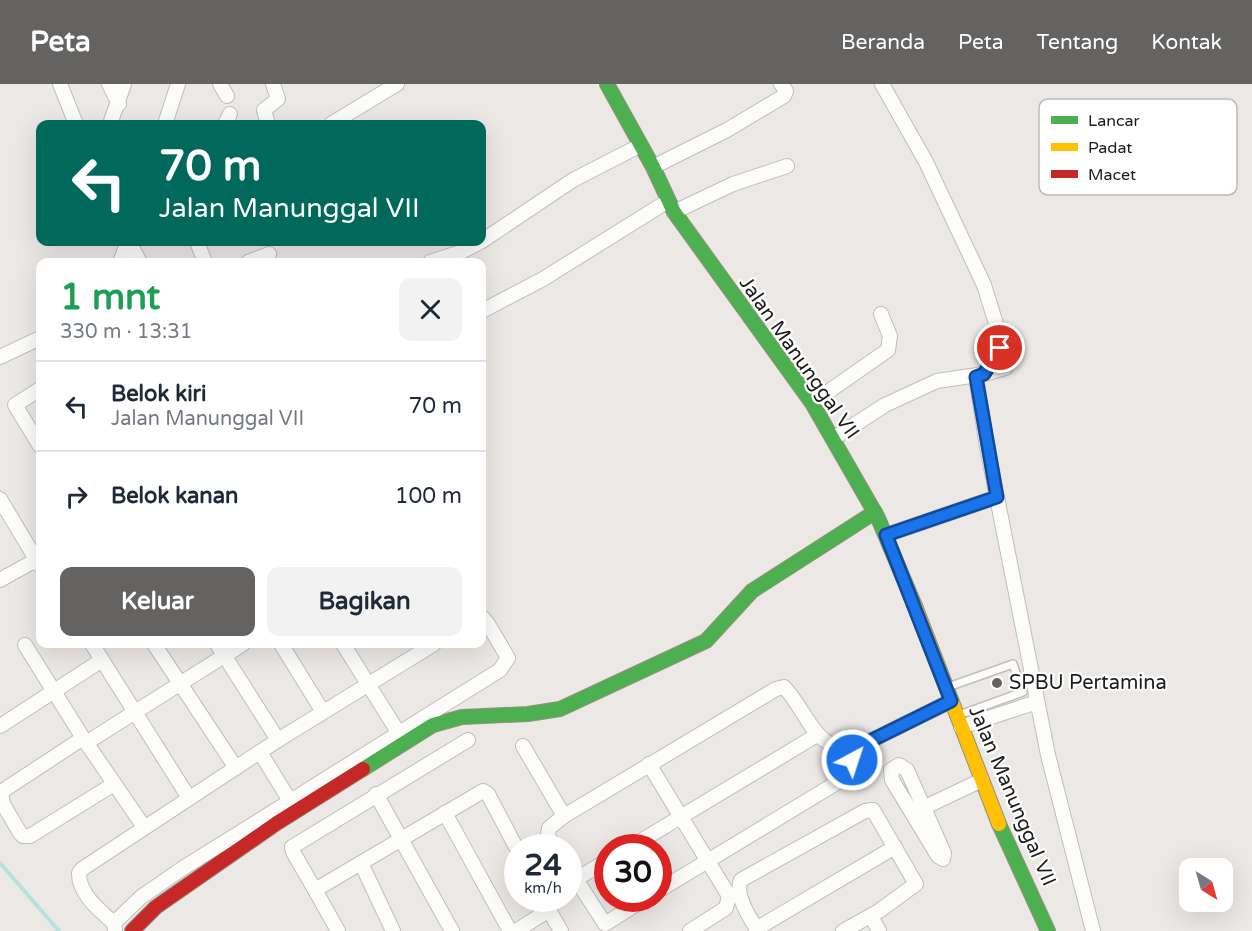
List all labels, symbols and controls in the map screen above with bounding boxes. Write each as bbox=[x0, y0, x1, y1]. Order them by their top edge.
text: Peta bbox=[30, 25, 91, 59]
text: Beranda bbox=[841, 30, 925, 55]
text: Peta bbox=[958, 30, 1004, 55]
text: Tentang bbox=[1037, 30, 1118, 55]
text: Kontak bbox=[1151, 30, 1222, 55]
legend bbox=[1039, 99, 1237, 195]
text: Lancar bbox=[1088, 111, 1140, 131]
text: Padat bbox=[1088, 138, 1132, 158]
text: 70 m bbox=[159, 141, 261, 192]
icon: left bbox=[60, 144, 138, 222]
text: Macet bbox=[1088, 165, 1136, 185]
text: Jalan Manunggal VII bbox=[159, 192, 420, 225]
street label: Jalan Manunggal VII bbox=[734, 272, 864, 444]
text: 1 mnt bbox=[60, 276, 160, 319]
button: close bbox=[399, 278, 462, 341]
text: 330 m · 13:31 bbox=[60, 320, 192, 344]
pin bbox=[974, 322, 1025, 373]
icon: arrive bbox=[983, 331, 1016, 364]
text: Belok kiri bbox=[111, 381, 207, 407]
icon: left bbox=[60, 390, 93, 423]
text: 70 m bbox=[408, 393, 462, 419]
text: Jalan Manunggal VII bbox=[111, 407, 304, 431]
icon: right bbox=[60, 480, 93, 513]
text: Belok kanan bbox=[111, 483, 238, 509]
text: 100 m bbox=[395, 483, 462, 509]
button: Keluar bbox=[60, 567, 255, 636]
button: Bagikan bbox=[267, 567, 462, 636]
place label: SPBU Pertamina bbox=[1009, 671, 1167, 695]
marker: SPBU Pertamina bbox=[990, 676, 1004, 690]
street label: Jalan Manunggal VII bbox=[963, 702, 1061, 890]
position arrow bbox=[820, 728, 884, 792]
speed limit sign: 30 bbox=[594, 834, 672, 912]
text: 24 bbox=[524, 847, 562, 884]
north arrow bbox=[1179, 858, 1233, 912]
map controls bbox=[1179, 858, 1233, 912]
text: km/h bbox=[524, 879, 562, 897]

